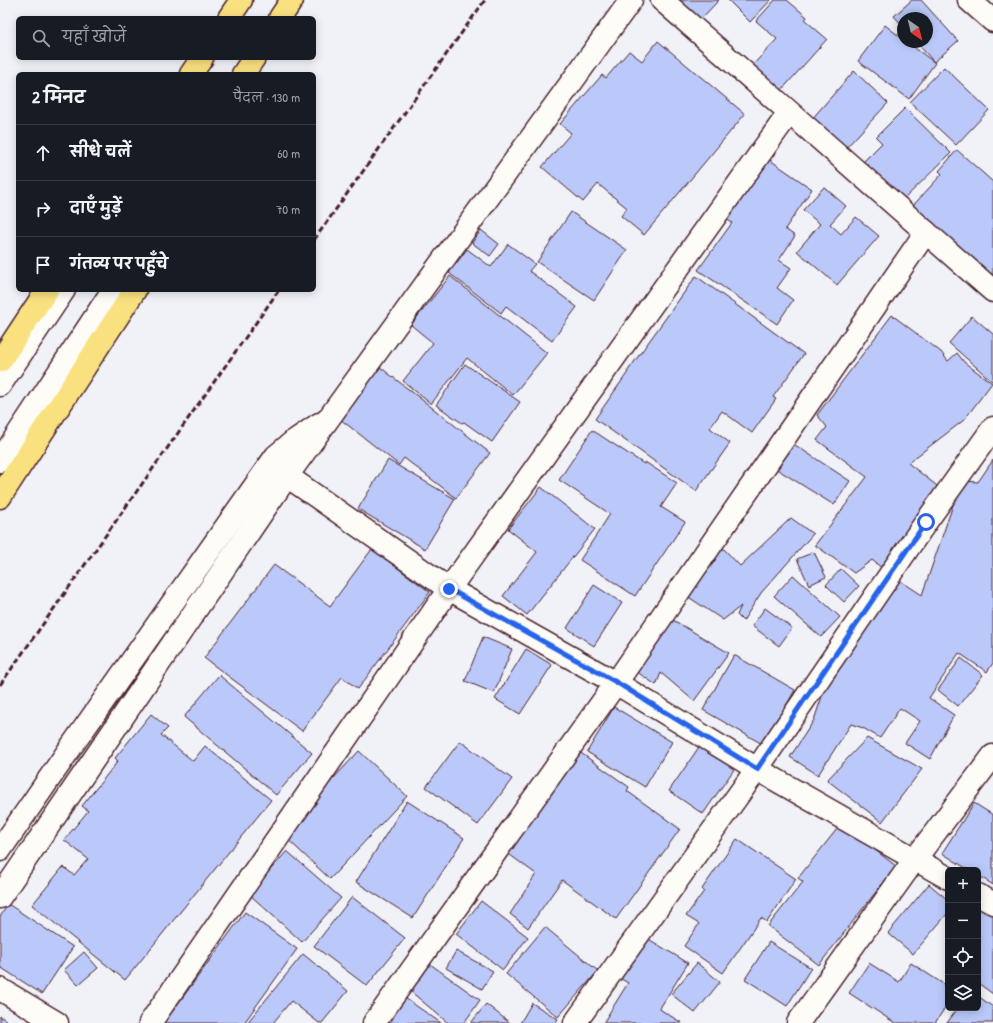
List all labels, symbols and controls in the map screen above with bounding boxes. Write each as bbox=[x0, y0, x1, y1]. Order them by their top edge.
north arrow bbox=[897, 12, 933, 48]
search box bbox=[16, 16, 316, 60]
text: यहाँ खोजें bbox=[62, 26, 126, 47]
icon: search bbox=[30, 27, 52, 49]
text: 2 मिनट bbox=[32, 85, 85, 108]
text: पैदल · 130 m bbox=[233, 88, 300, 106]
text: सीधे चलें bbox=[70, 141, 131, 162]
icon: ahead bbox=[32, 142, 54, 164]
text: 60 m bbox=[277, 144, 300, 162]
text: दाएँ मुड़ें bbox=[70, 197, 122, 218]
icon: right bbox=[32, 198, 54, 220]
text: 70 m bbox=[276, 200, 300, 218]
text: गंतव्य पर पहुँचे bbox=[70, 253, 168, 274]
icon: arrive bbox=[32, 254, 54, 276]
route start bbox=[917, 513, 935, 531]
route end bbox=[440, 580, 458, 598]
map controls bbox=[945, 867, 981, 1011]
button: + bbox=[945, 867, 981, 903]
button: − bbox=[945, 903, 981, 939]
button: locate bbox=[945, 939, 981, 975]
button: layers bbox=[945, 975, 981, 1011]

